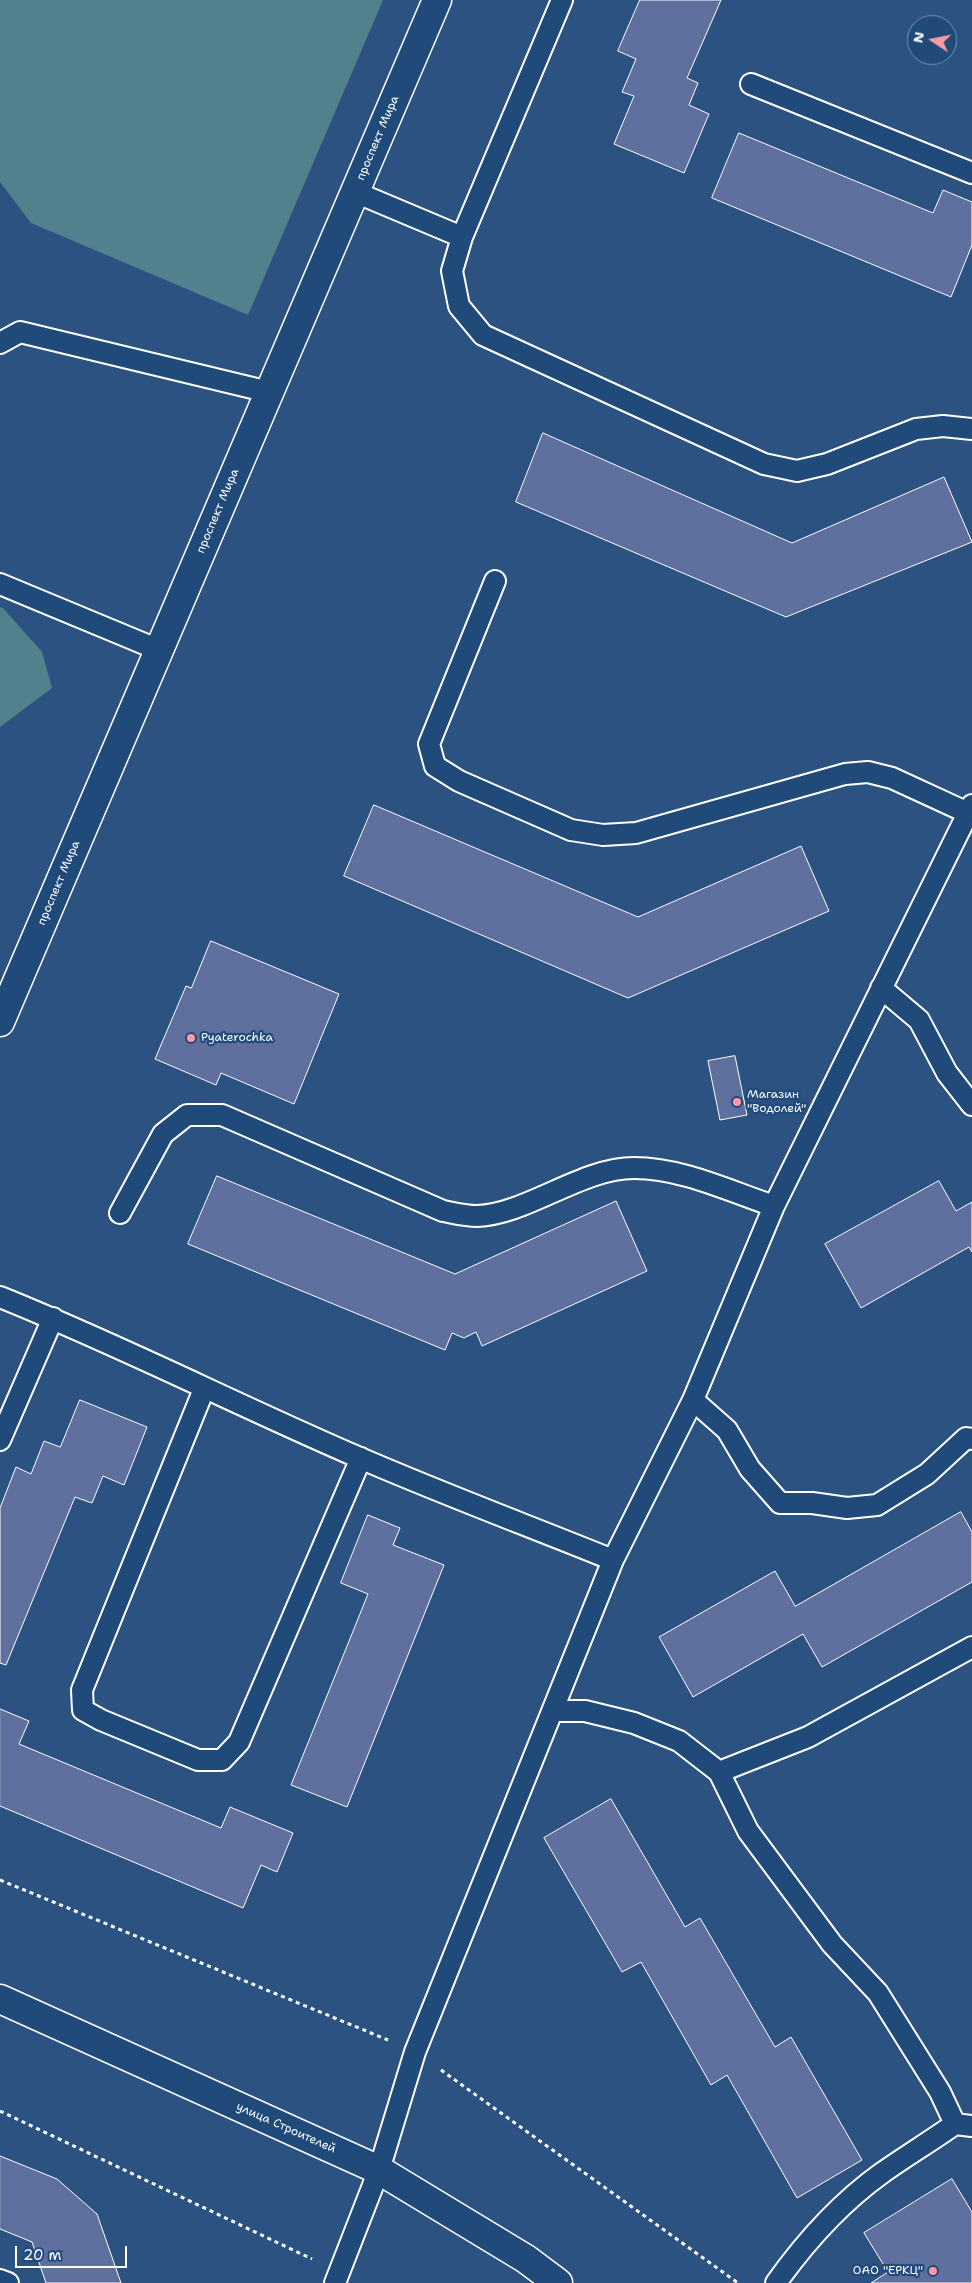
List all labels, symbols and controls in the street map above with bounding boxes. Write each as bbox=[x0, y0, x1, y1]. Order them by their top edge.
north arrow bbox=[907, 15, 957, 65]
text: N bbox=[908, 30, 928, 44]
street label: проспект Мира bbox=[354, 93, 402, 183]
street label: проспект Мира bbox=[194, 466, 242, 556]
street label: проспект Мира bbox=[35, 838, 83, 928]
place label: Pyaterochka bbox=[201, 1031, 273, 1045]
marker: Pyaterochka bbox=[185, 1032, 197, 1044]
place label: Магазин "Водолей" bbox=[747, 1088, 806, 1116]
marker: Магазин "Водолей" bbox=[731, 1096, 743, 1108]
street label: улица Строителей bbox=[234, 2099, 338, 2157]
scale bar bbox=[18, 2236, 130, 2268]
text: 20 m bbox=[23, 2245, 62, 2265]
place label: ОАО "ЕРКЦ" bbox=[853, 2264, 923, 2278]
marker: ОАО "ЕРКЦ" bbox=[927, 2265, 939, 2277]

